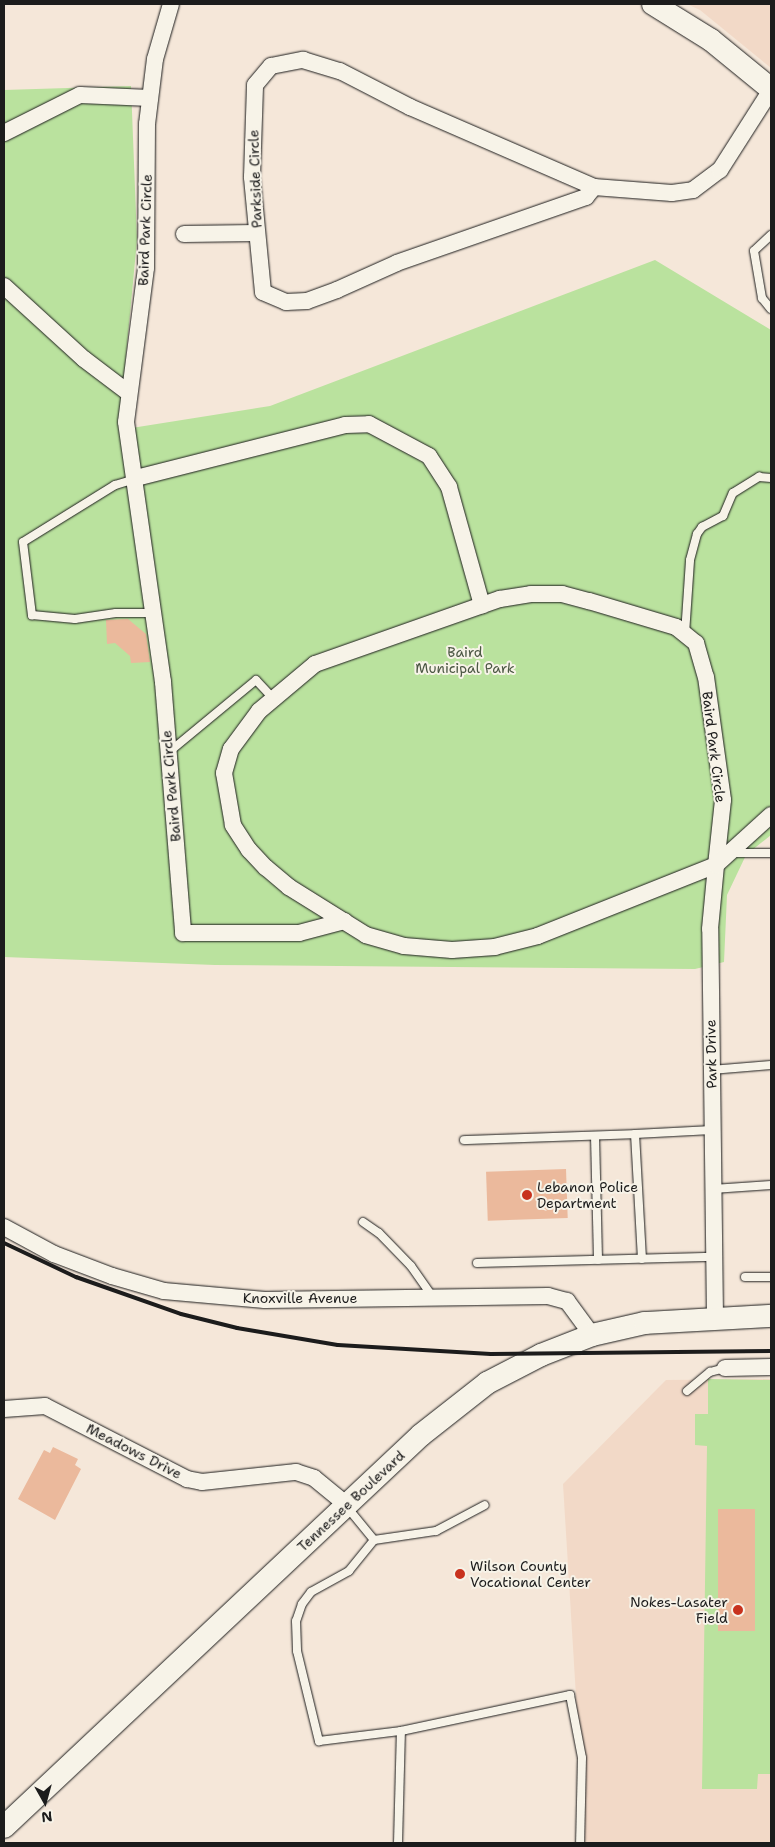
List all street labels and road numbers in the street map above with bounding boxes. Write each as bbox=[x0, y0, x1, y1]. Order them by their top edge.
street label: Parkside Circle bbox=[245, 129, 265, 229]
street label: Baird Park Circle bbox=[135, 174, 155, 286]
street label: Baird Park Circle bbox=[699, 690, 729, 804]
street label: Baird Park Circle bbox=[158, 730, 184, 842]
street label: Park Drive bbox=[702, 1019, 720, 1089]
street label: Knoxville Avenue bbox=[243, 1290, 357, 1306]
street label: Meadows Drive bbox=[83, 1420, 185, 1482]
street label: Tennessee Boulevard bbox=[294, 1447, 408, 1555]

